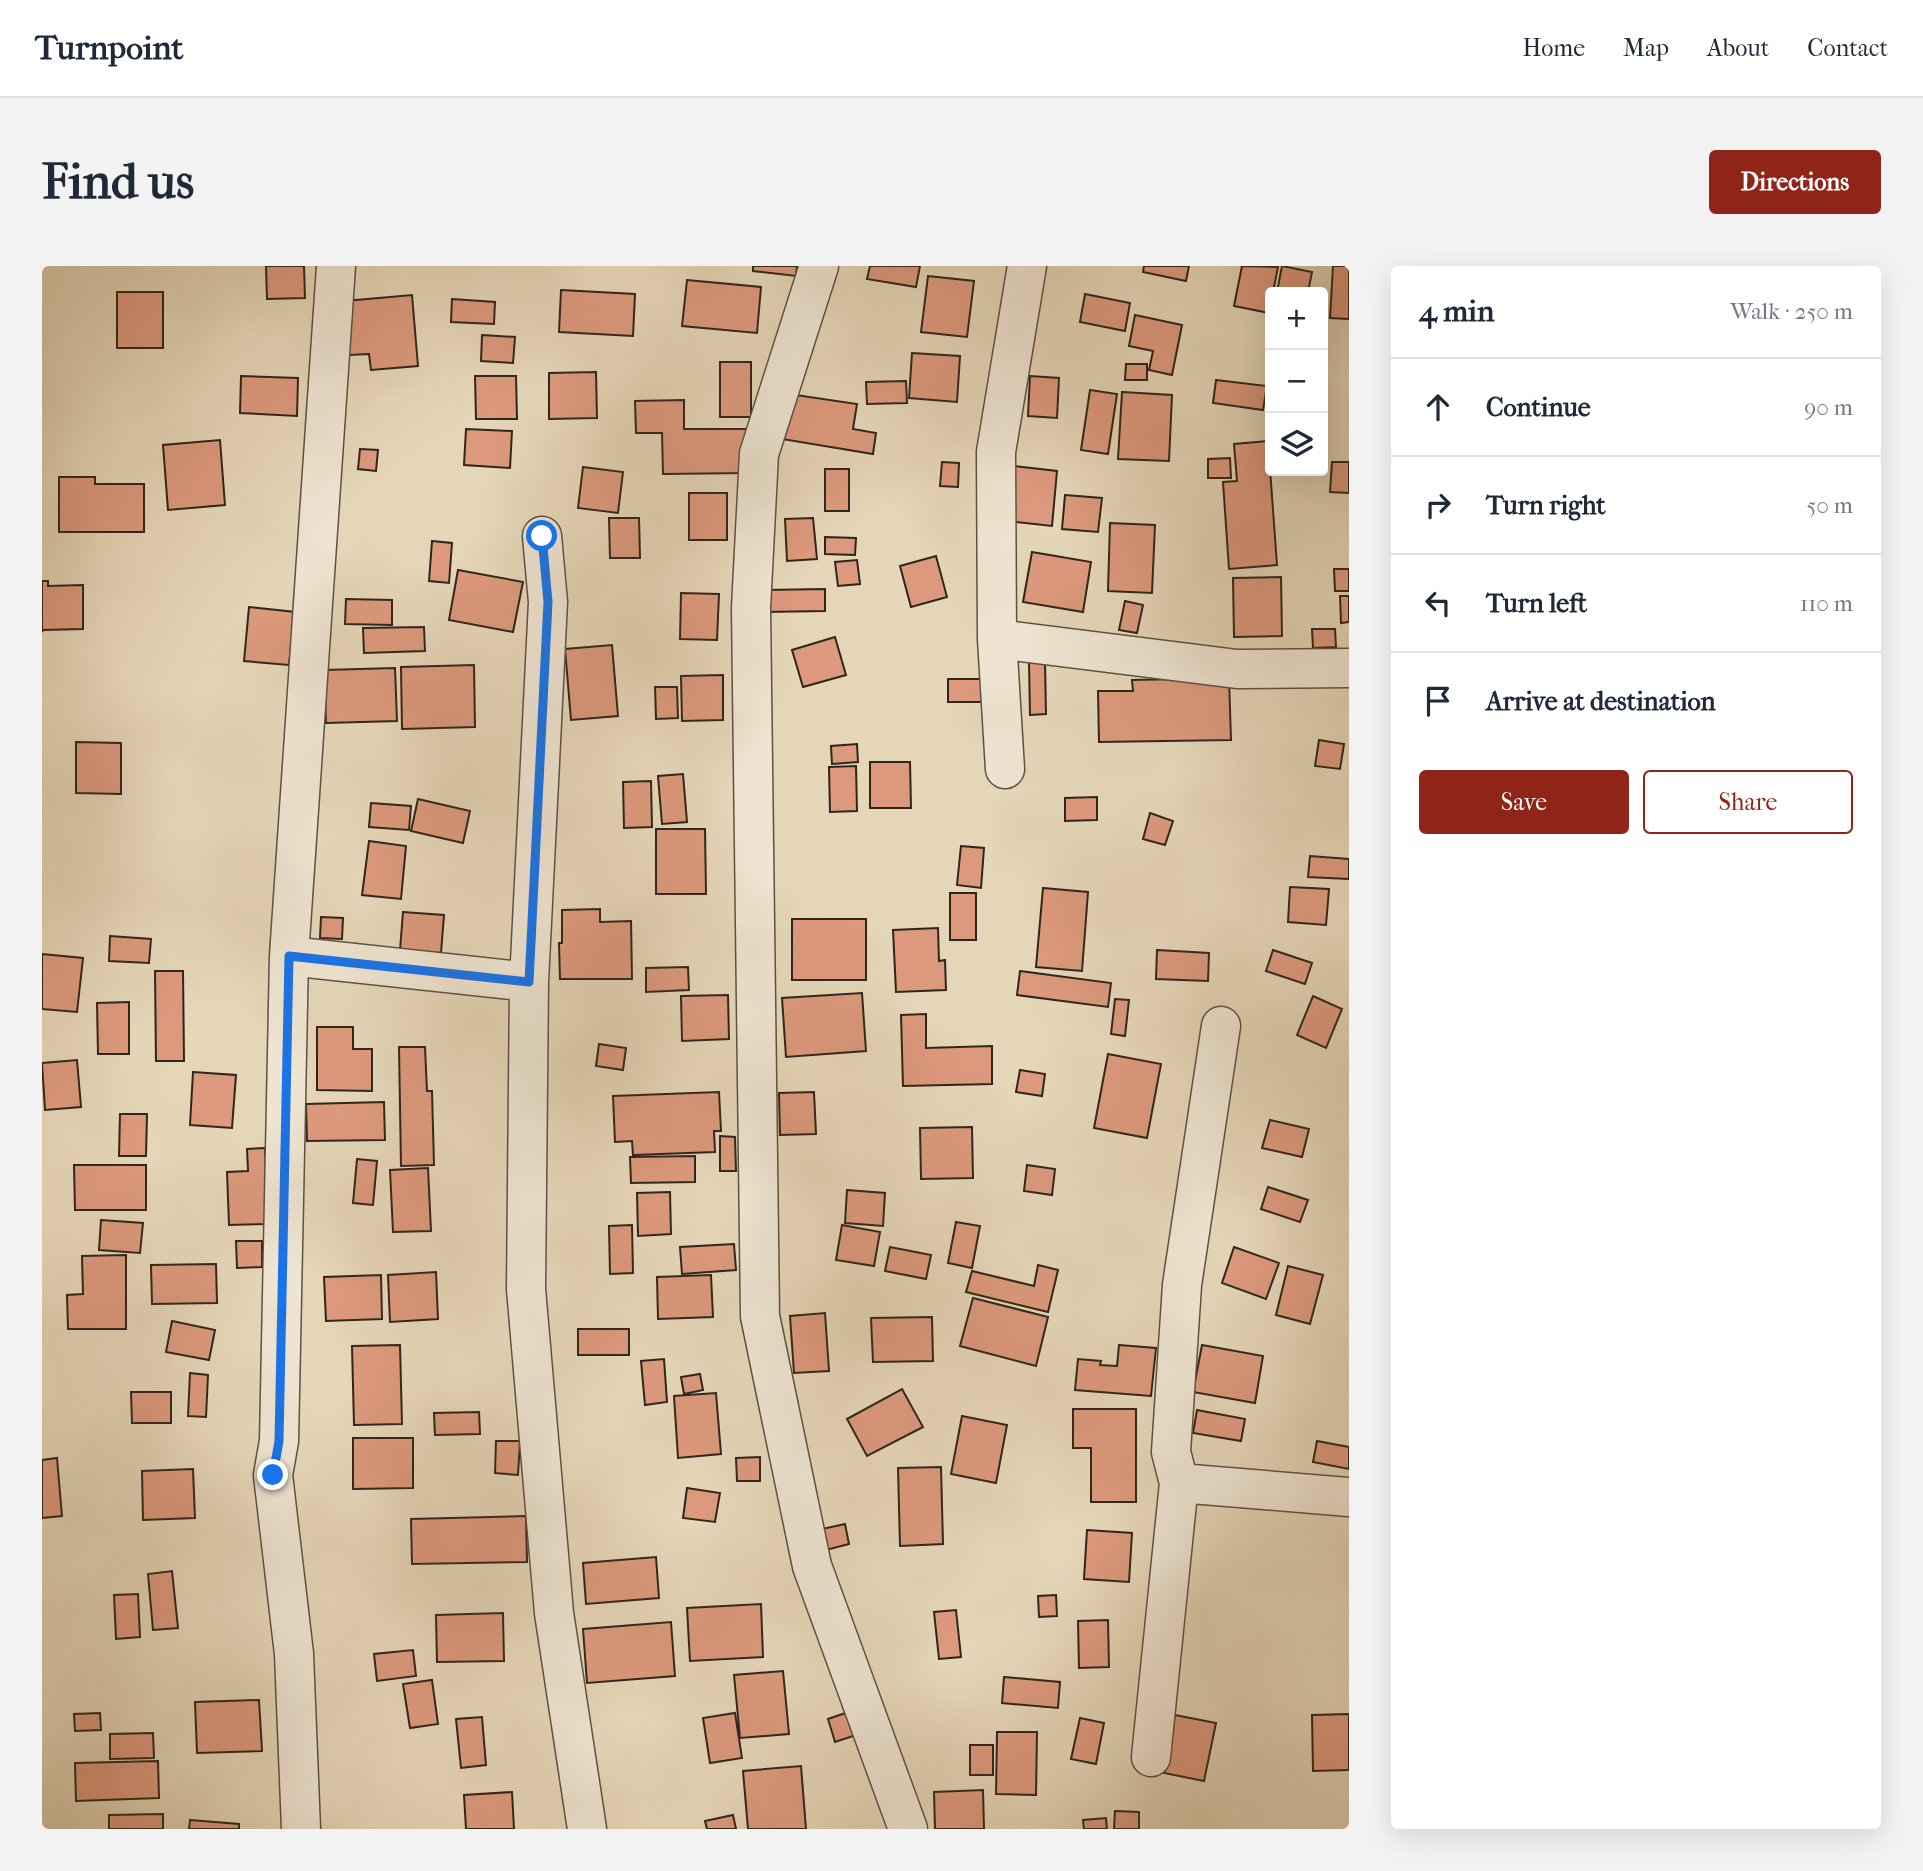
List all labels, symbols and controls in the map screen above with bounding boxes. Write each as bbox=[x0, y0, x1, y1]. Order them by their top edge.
text: Turnpoint bbox=[35, 29, 183, 68]
text: Home bbox=[1523, 34, 1585, 62]
text: Map bbox=[1623, 34, 1669, 62]
text: About bbox=[1707, 34, 1769, 62]
text: Contact bbox=[1807, 34, 1888, 62]
button: Directions bbox=[1709, 150, 1881, 214]
text: Find us bbox=[42, 153, 194, 211]
map controls bbox=[1265, 287, 1328, 476]
button: + bbox=[1265, 287, 1328, 350]
text: 4 min bbox=[1419, 294, 1494, 329]
text: Walk · 250 m bbox=[1730, 298, 1853, 325]
button: − bbox=[1265, 350, 1328, 413]
icon: ahead bbox=[1419, 388, 1457, 426]
text: Continue bbox=[1486, 392, 1591, 423]
text: 90 m bbox=[1804, 394, 1853, 421]
button: layers bbox=[1265, 413, 1328, 476]
icon: right bbox=[1419, 486, 1457, 524]
text: Turn right bbox=[1486, 490, 1606, 521]
text: 50 m bbox=[1806, 492, 1853, 519]
route start bbox=[526, 520, 557, 551]
icon: left bbox=[1419, 584, 1457, 622]
text: Turn left bbox=[1486, 588, 1587, 619]
text: 110 m bbox=[1800, 590, 1853, 617]
icon: arrive bbox=[1419, 682, 1457, 720]
text: Arrive at destination bbox=[1486, 686, 1716, 717]
button: Save bbox=[1419, 770, 1629, 834]
button: Share bbox=[1643, 770, 1853, 834]
route end bbox=[257, 1459, 288, 1490]

